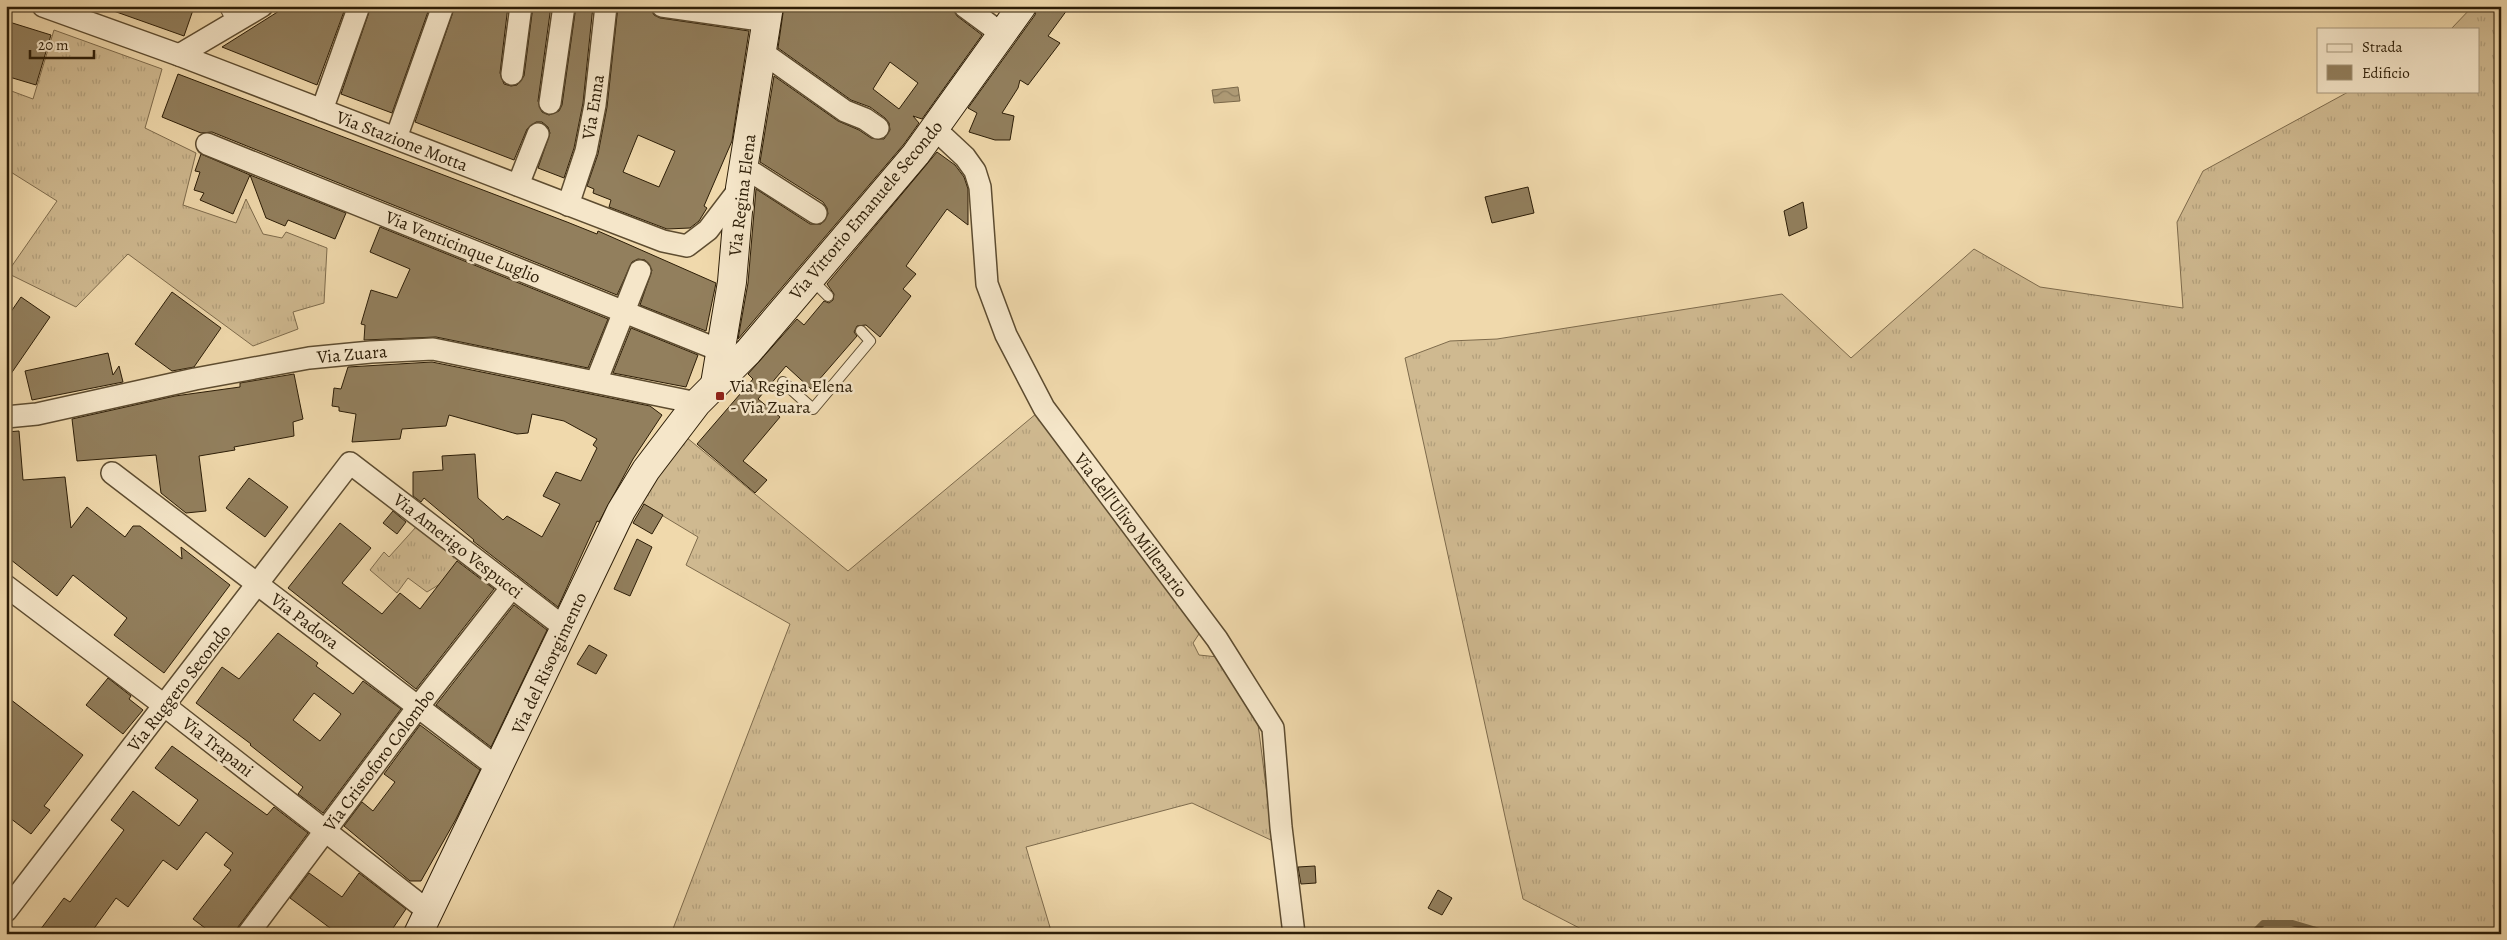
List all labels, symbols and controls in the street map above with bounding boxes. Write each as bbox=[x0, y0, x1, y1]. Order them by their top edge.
scale bar bbox=[30, 28, 94, 60]
legend bbox=[2317, 28, 2480, 92]
text: 20 m bbox=[38, 35, 69, 55]
text: Strada bbox=[2362, 37, 2403, 57]
text: Edificio bbox=[2362, 63, 2410, 83]
street label: Via Enna bbox=[576, 72, 610, 142]
street label: Via Stazione Motta bbox=[332, 105, 472, 177]
street label: Via Vittorio Emanuele Secondo bbox=[783, 115, 948, 305]
street label: Via Regina Elena bbox=[722, 132, 761, 258]
street label: Via Venticinque Luglio bbox=[381, 205, 544, 289]
street label: Via Zuara bbox=[315, 339, 389, 369]
place label: Via Regina Elena - Via Zuara bbox=[729, 374, 853, 419]
marker: Via Regina Elena - Via Zuara bbox=[714, 390, 726, 402]
street label: Via dell'Ulivo Millenario bbox=[1068, 447, 1193, 602]
street label: Via Amerigo Vespucci bbox=[387, 487, 528, 604]
street label: Via Padova bbox=[265, 587, 345, 655]
street label: Via del Risorgimento bbox=[505, 588, 592, 739]
street label: Via Ruggero Secondo bbox=[121, 620, 236, 757]
street label: Via Cristoforo Colombo bbox=[317, 684, 440, 837]
street label: Via Trapani bbox=[177, 711, 259, 782]

